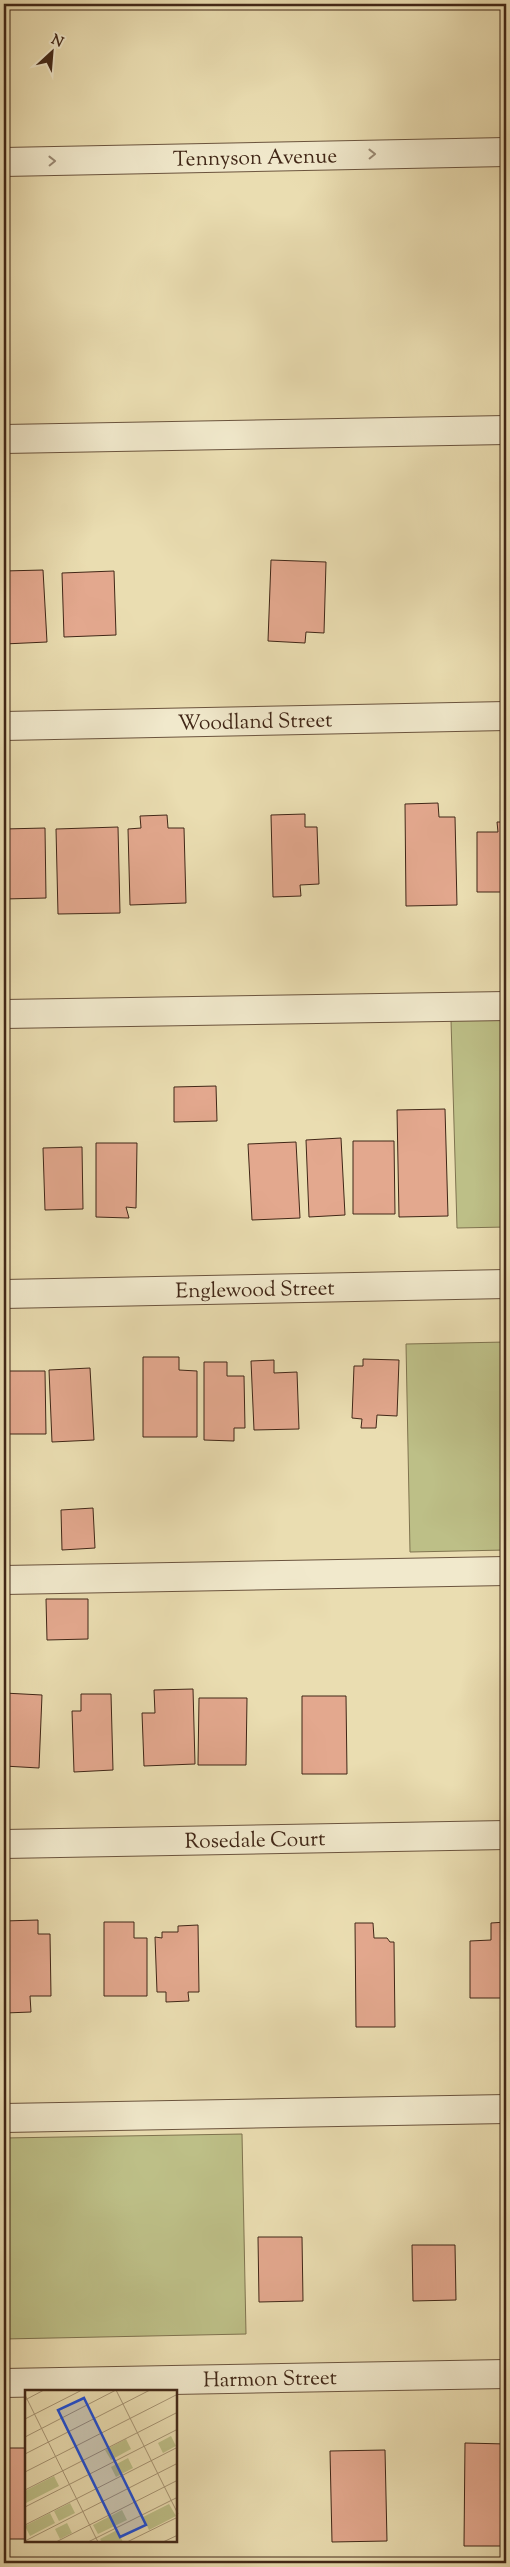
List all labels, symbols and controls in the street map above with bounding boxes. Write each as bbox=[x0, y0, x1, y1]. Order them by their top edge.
north arrow bbox=[28, 28, 78, 78]
text: N bbox=[47, 31, 66, 54]
street label: Tennyson Avenue bbox=[173, 142, 337, 176]
one-way arrow bbox=[369, 149, 377, 160]
one-way arrow bbox=[49, 156, 57, 166]
street label: Woodland Street bbox=[177, 706, 333, 740]
street label: Englewood Street bbox=[175, 1274, 335, 1308]
street label: Rosedale Court bbox=[184, 1825, 326, 1858]
street label: Harmon Street bbox=[203, 2364, 337, 2396]
inset map bbox=[25, 2390, 178, 2542]

